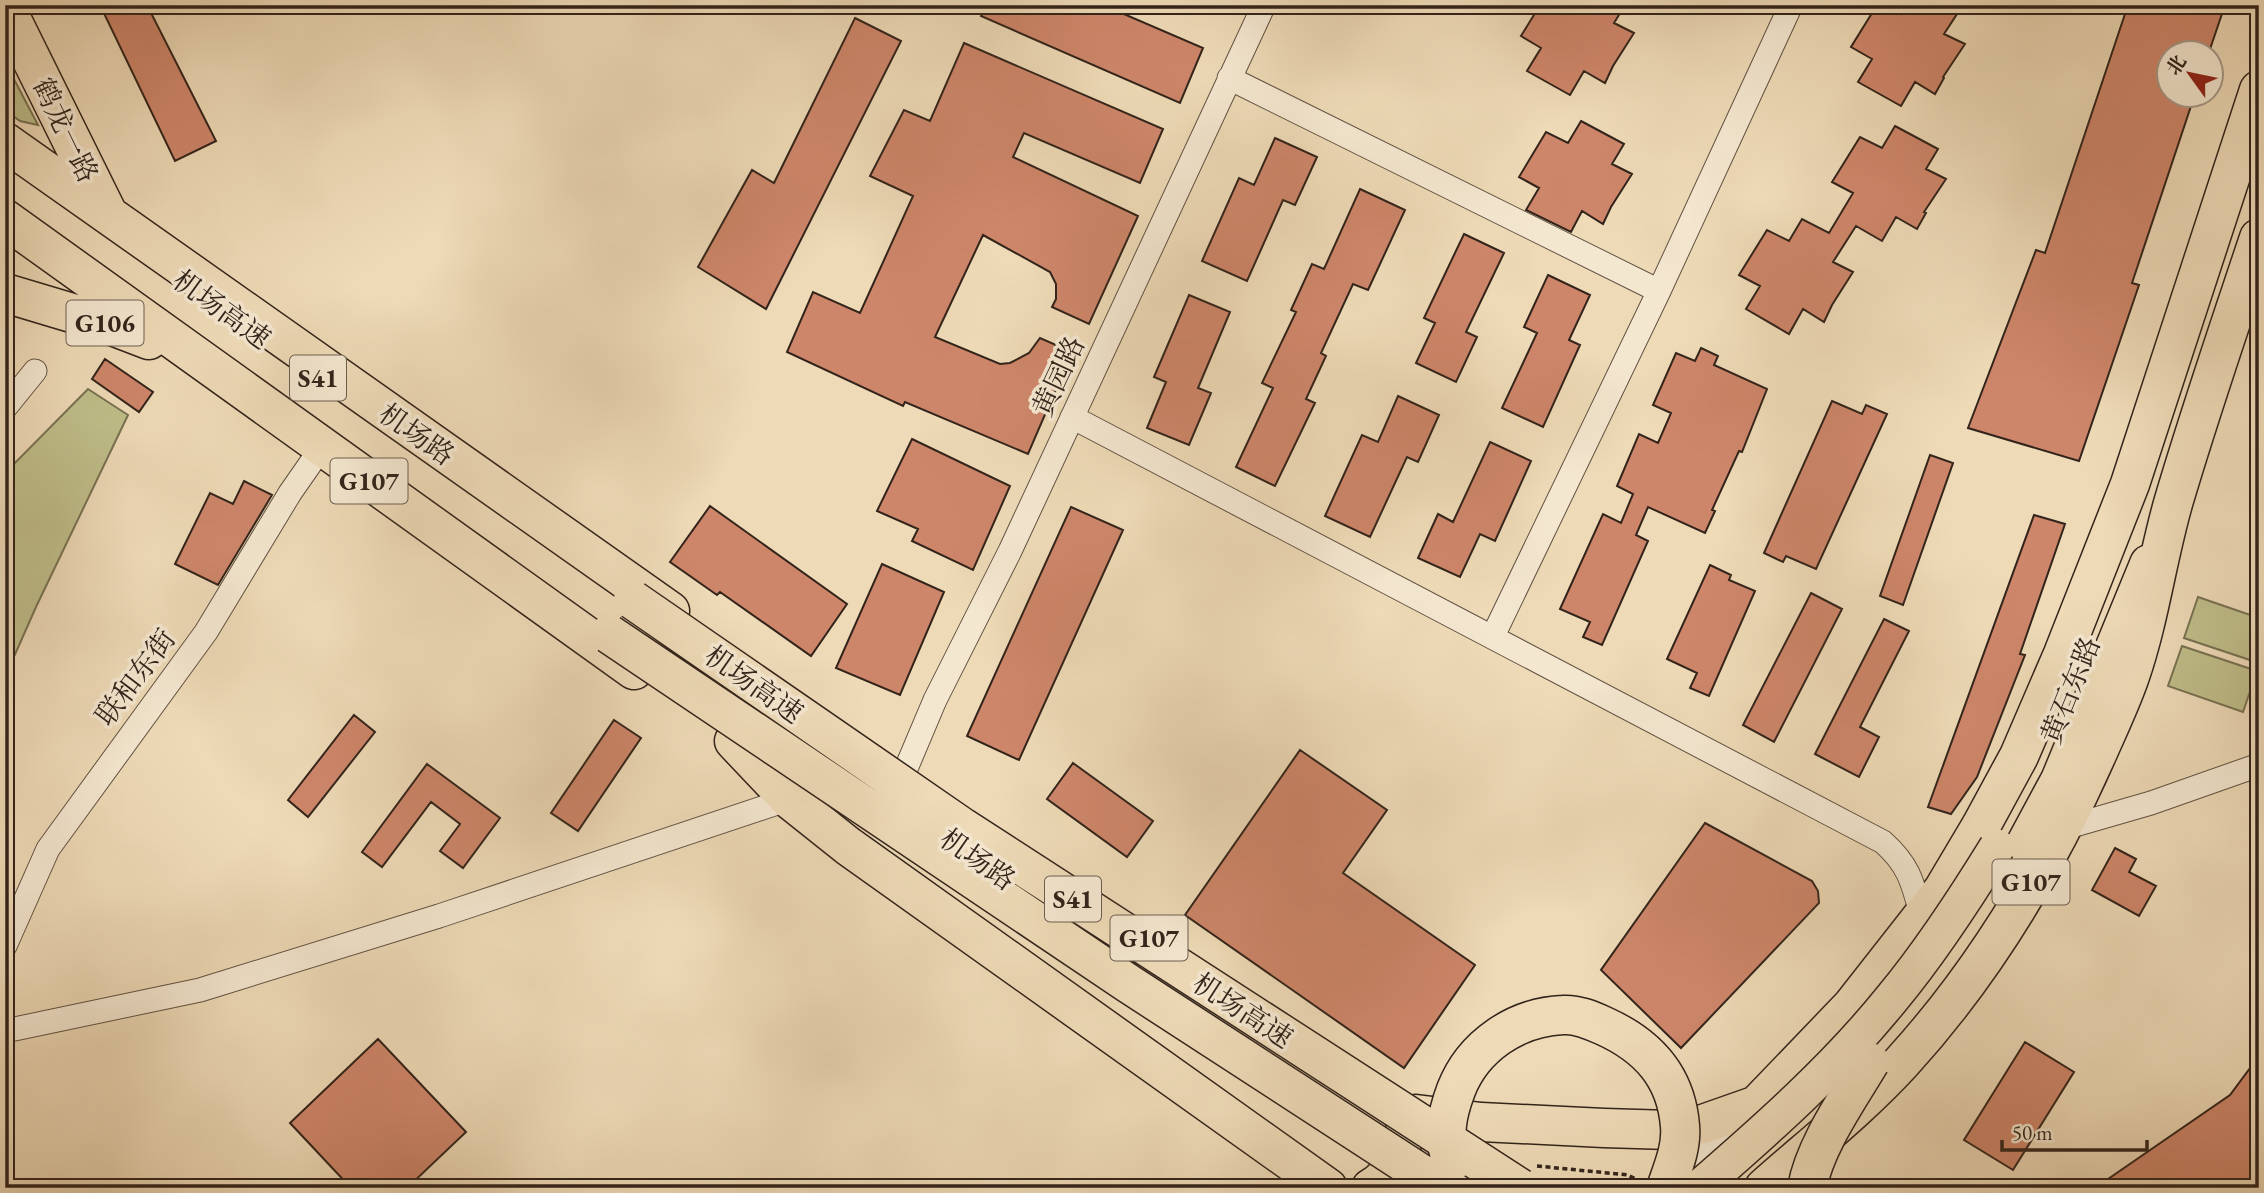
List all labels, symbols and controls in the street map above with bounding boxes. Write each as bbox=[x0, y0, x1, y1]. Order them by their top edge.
north arrow bbox=[2156, 38, 2226, 108]
text: 北 bbox=[2161, 50, 2192, 80]
street label: 鹤龙一路 bbox=[25, 72, 107, 188]
street label: 机场高速 bbox=[166, 262, 278, 356]
road number: G106 bbox=[66, 300, 144, 346]
street label: 黄园路 bbox=[1024, 330, 1092, 422]
road number: S41 bbox=[290, 356, 346, 400]
street label: 机场路 bbox=[372, 395, 462, 473]
road number: G107 bbox=[330, 458, 408, 503]
street label: 联和东街 bbox=[87, 621, 183, 733]
street label: 黄石东路 bbox=[2032, 631, 2108, 749]
street label: 机场高速 bbox=[698, 637, 810, 731]
street label: 机场路 bbox=[933, 820, 1023, 898]
road number: G107 bbox=[1993, 860, 2070, 904]
road number: S41 bbox=[1045, 876, 1101, 922]
road number: G107 bbox=[1110, 916, 1188, 960]
street label: 机场高速 bbox=[1186, 964, 1300, 1056]
scale bar bbox=[2002, 1109, 2147, 1153]
text: 50 m bbox=[2012, 1119, 2053, 1146]

